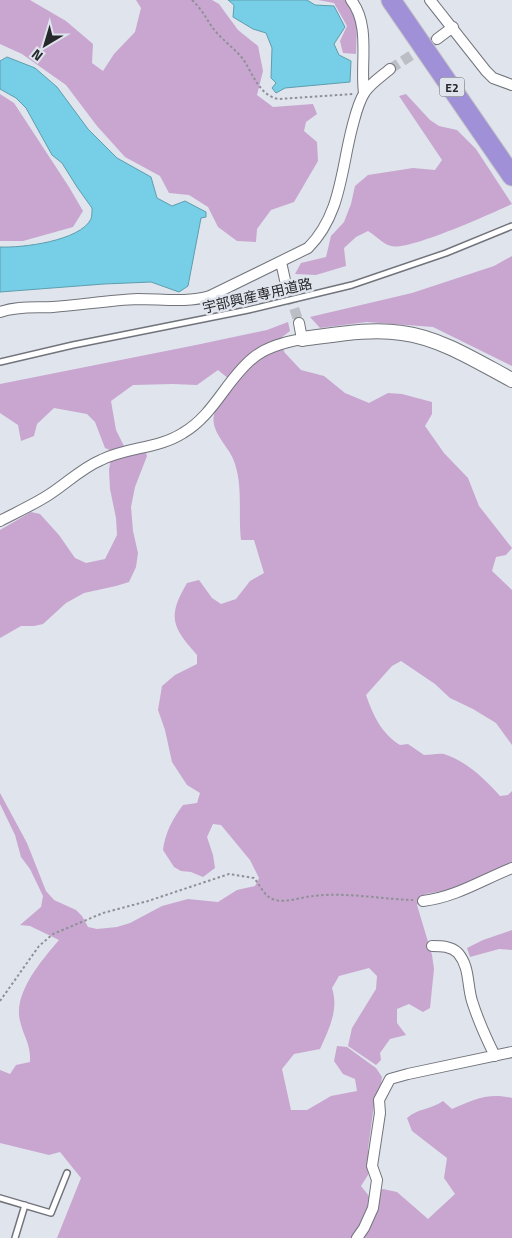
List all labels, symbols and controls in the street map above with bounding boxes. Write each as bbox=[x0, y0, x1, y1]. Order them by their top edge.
north arrow bbox=[20, 20, 70, 70]
text: N bbox=[26, 44, 47, 67]
road number: E2 bbox=[440, 77, 464, 96]
street label: 宇部興産専用道路 bbox=[200, 272, 314, 318]

